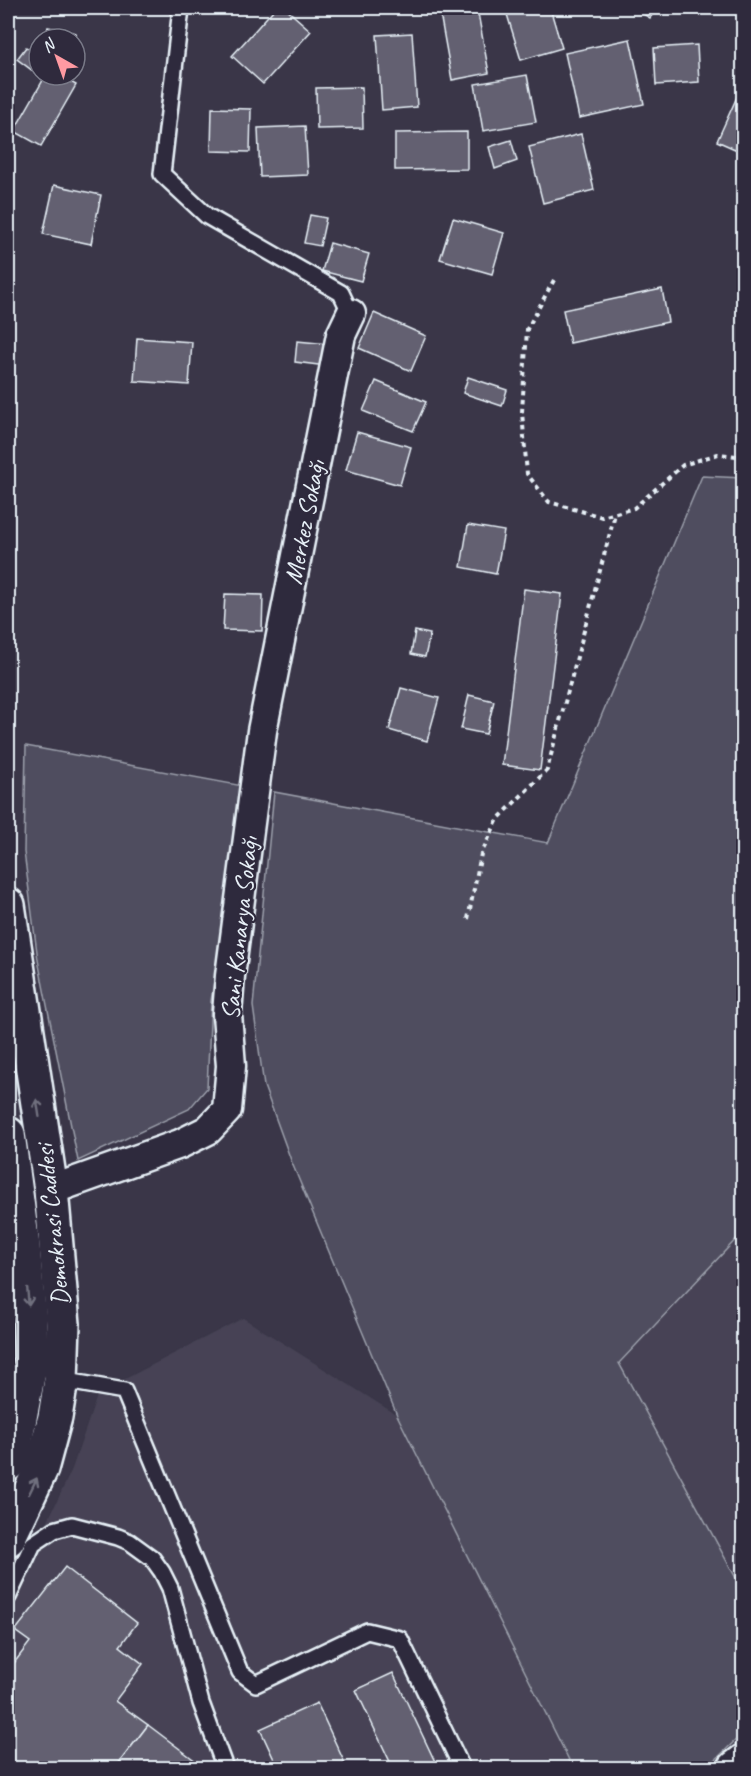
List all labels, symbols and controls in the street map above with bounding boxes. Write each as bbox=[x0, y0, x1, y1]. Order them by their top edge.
north arrow bbox=[27, 27, 87, 87]
text: N bbox=[38, 33, 61, 57]
street label: Merkez Sokağı bbox=[276, 456, 333, 587]
street label: Sani Kanarya Sokağı bbox=[213, 834, 266, 1021]
one-way arrow bbox=[33, 1099, 44, 1118]
street label: Demokrasi Caddesi bbox=[27, 1139, 77, 1307]
one-way arrow bbox=[23, 1286, 34, 1306]
one-way arrow bbox=[27, 1478, 39, 1496]

